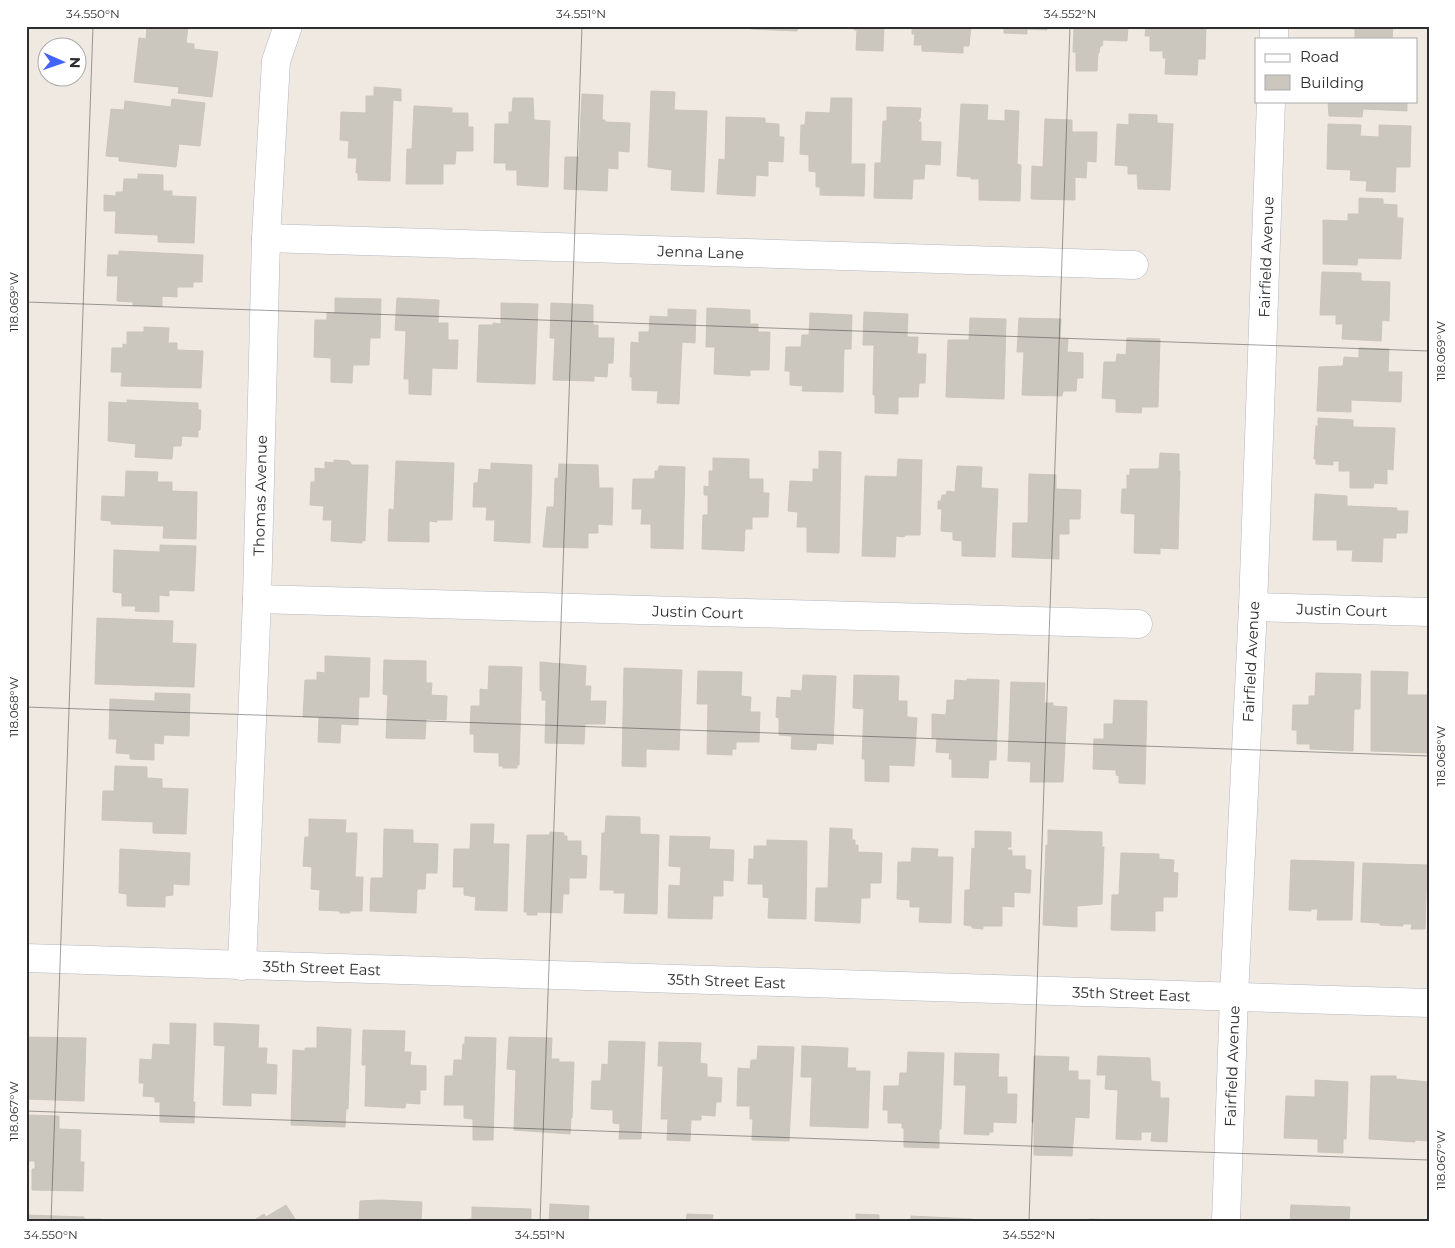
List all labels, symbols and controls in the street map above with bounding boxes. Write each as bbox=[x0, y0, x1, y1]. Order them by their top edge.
text: 34.550°N bbox=[66, 6, 120, 21]
text: 34.551°N bbox=[556, 6, 606, 21]
text: 34.552°N bbox=[1044, 6, 1096, 21]
north arrow bbox=[38, 38, 88, 88]
legend bbox=[1255, 38, 1418, 102]
text: Road bbox=[1300, 47, 1339, 66]
text: N bbox=[66, 56, 84, 68]
text: Building bbox=[1300, 73, 1364, 92]
street label: Fairfield Avenue bbox=[1254, 196, 1277, 318]
street label: Jenna Lane bbox=[656, 241, 744, 262]
text: 118.069°W bbox=[6, 272, 21, 332]
text: 118.069°W bbox=[1433, 321, 1448, 381]
street label: Thomas Avenue bbox=[249, 435, 271, 556]
street label: Justin Court bbox=[1295, 599, 1388, 620]
street label: Justin Court bbox=[651, 601, 744, 622]
street label: Fairfield Avenue bbox=[1238, 601, 1263, 723]
text: 118.068°W bbox=[6, 677, 21, 737]
text: 118.068°W bbox=[1433, 726, 1448, 786]
street label: 35th Street East bbox=[262, 956, 381, 979]
street label: 35th Street East bbox=[667, 969, 786, 992]
street label: 35th Street East bbox=[1072, 982, 1191, 1005]
street label: Fairfield Avenue bbox=[1220, 1005, 1243, 1127]
text: 118.067°W bbox=[6, 1081, 21, 1141]
text: 118.067°W bbox=[1433, 1130, 1448, 1190]
text: 34.550°N bbox=[24, 1227, 78, 1242]
text: 34.551°N bbox=[515, 1227, 565, 1242]
text: 34.552°N bbox=[1003, 1227, 1055, 1242]

